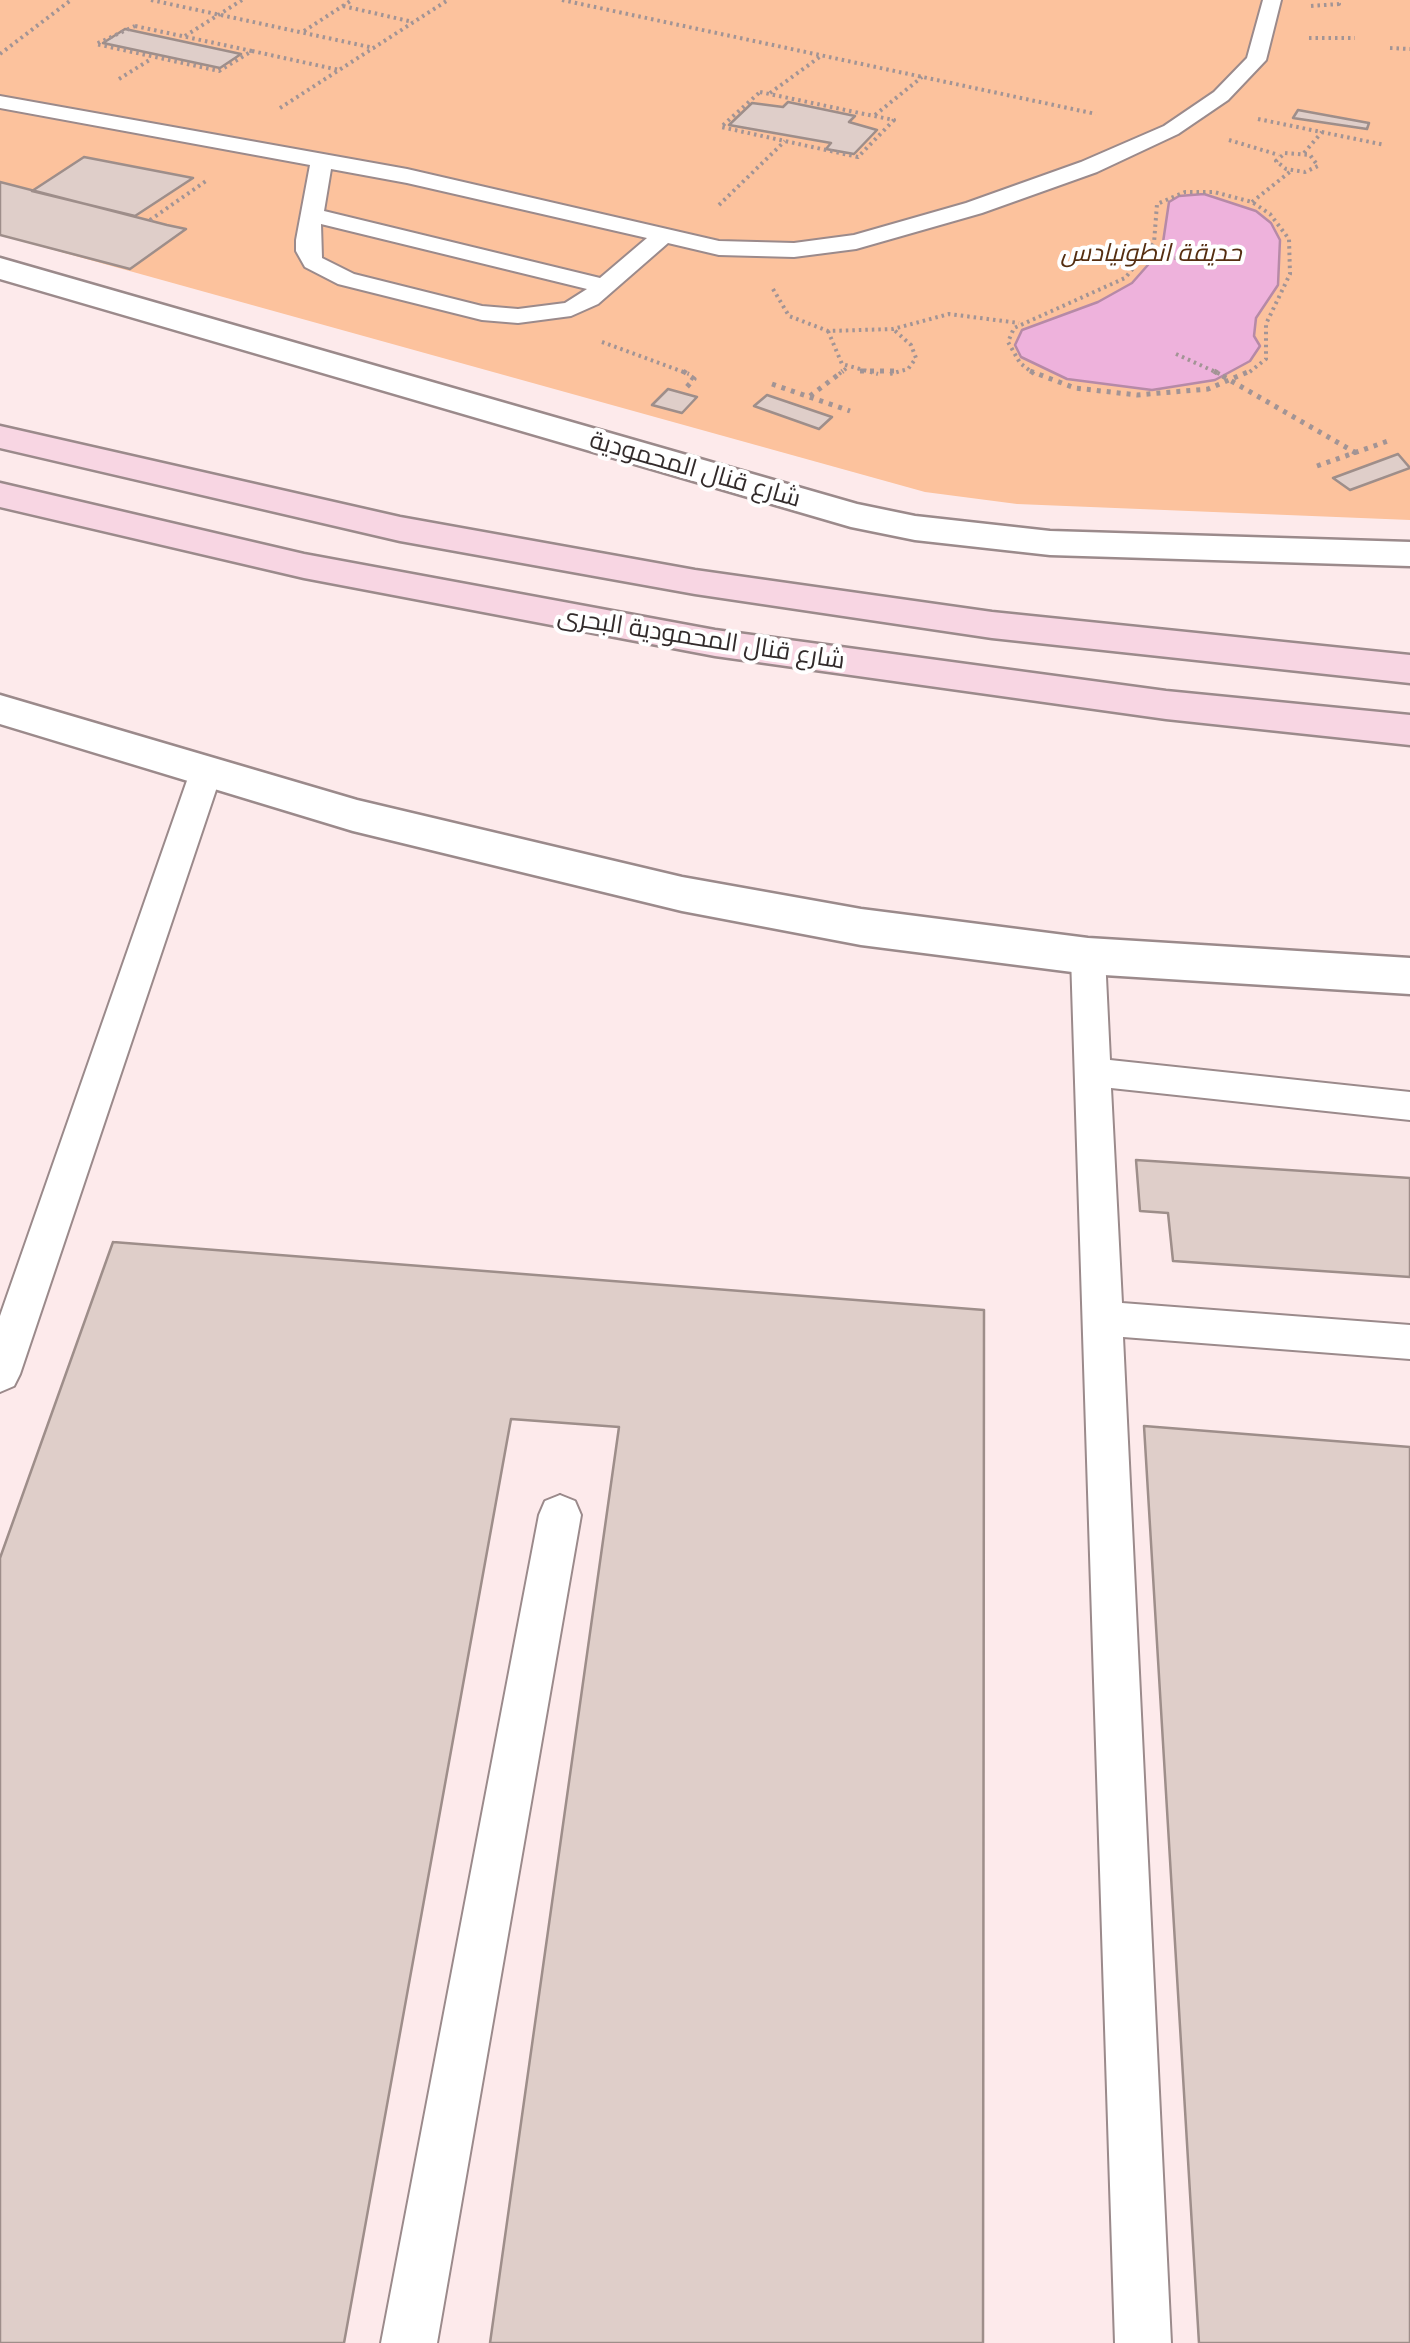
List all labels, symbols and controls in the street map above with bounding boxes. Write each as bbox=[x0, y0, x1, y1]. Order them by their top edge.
park label: حديقة انطونيادس bbox=[1060, 239, 1242, 269]
street label: شارع قنال المحمودية bbox=[586, 426, 804, 514]
street label: شارع قنال المحمودية البحرى bbox=[555, 601, 847, 677]

